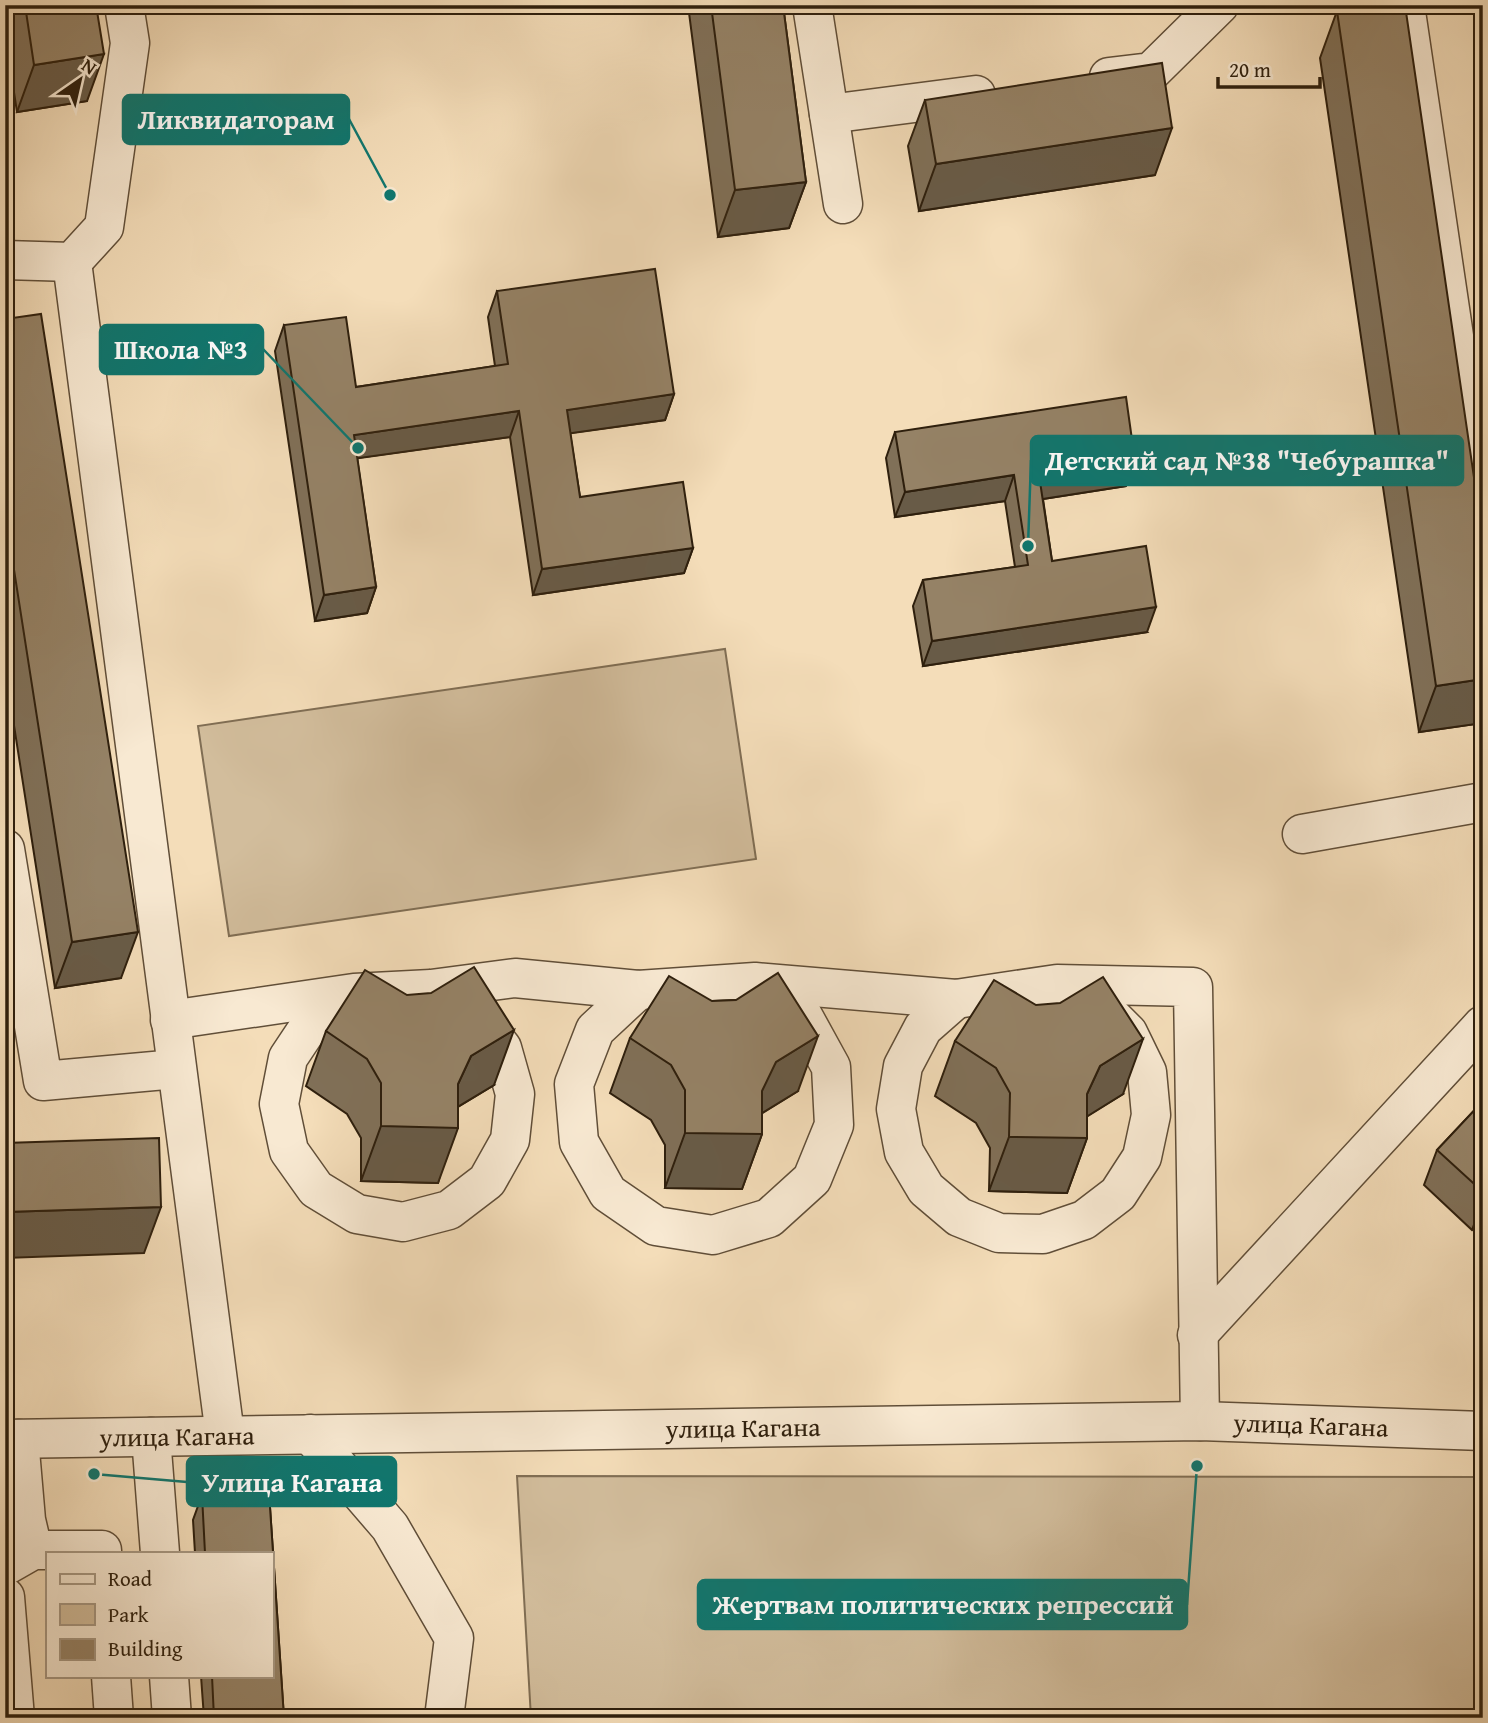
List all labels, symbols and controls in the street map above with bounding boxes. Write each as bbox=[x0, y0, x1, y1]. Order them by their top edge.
north arrow bbox=[46, 46, 116, 116]
scale bar bbox=[1218, 46, 1320, 90]
text: N bbox=[76, 51, 103, 81]
text: 20 m bbox=[1229, 54, 1271, 85]
callout: Ликвидаторам bbox=[123, 95, 349, 144]
text: Ликвидаторам bbox=[137, 98, 335, 139]
callout: Школа №3 bbox=[100, 325, 263, 374]
text: Школа №3 bbox=[114, 328, 248, 369]
callout: Детский сад №38 "Чебурашка" bbox=[1031, 436, 1463, 485]
text: Детский сад №38 "Чебурашка" bbox=[1044, 439, 1449, 480]
street label: улица Кагана bbox=[1232, 1402, 1390, 1447]
street label: улица Кагана bbox=[664, 1407, 821, 1448]
street label: улица Кагана bbox=[98, 1415, 255, 1457]
callout: Улица Кагана bbox=[187, 1457, 396, 1506]
text: Улица Кагана bbox=[201, 1461, 383, 1502]
legend bbox=[46, 1552, 273, 1678]
text: Road bbox=[108, 1563, 153, 1594]
callout: Жертвам политических репрессий bbox=[698, 1580, 1187, 1629]
text: Жертвам политических репрессий bbox=[712, 1583, 1173, 1624]
text: Park bbox=[108, 1599, 149, 1630]
text: Building bbox=[108, 1633, 183, 1664]

